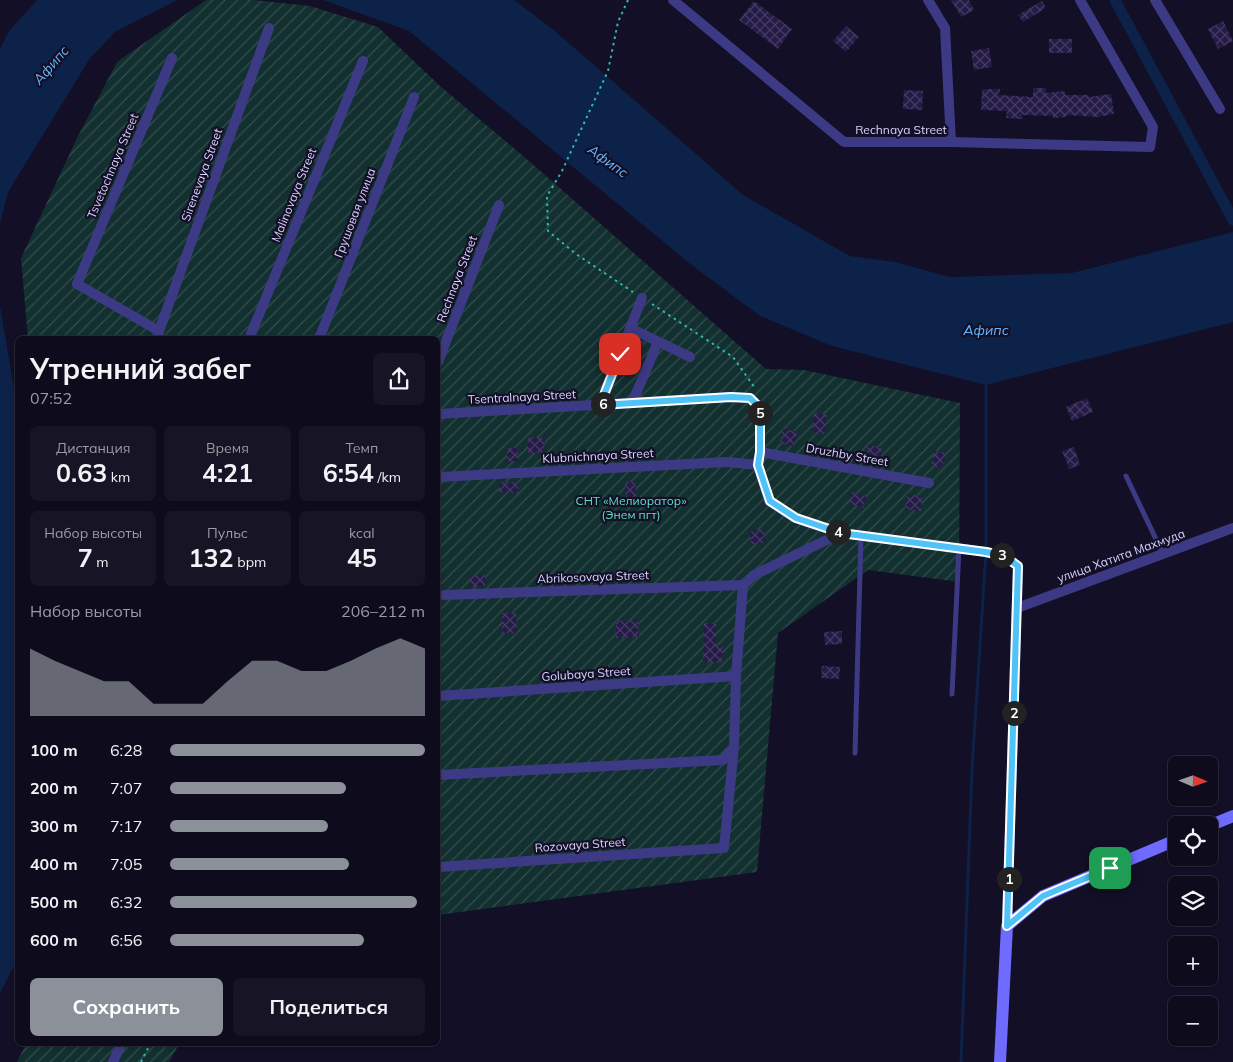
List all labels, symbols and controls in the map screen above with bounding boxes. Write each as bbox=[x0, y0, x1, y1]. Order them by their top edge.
water label: Афипс bbox=[29, 42, 73, 89]
street label: Tsvetochnaya Street bbox=[84, 111, 141, 221]
street label: Rechnaya Street bbox=[855, 122, 947, 137]
street label: Sirenevaya Street bbox=[178, 126, 225, 223]
water label: Афипс bbox=[584, 140, 632, 182]
street label: Malinovaya Street bbox=[268, 146, 319, 244]
street label: Грушовая улица bbox=[331, 166, 379, 260]
street label: Rechnaya Street bbox=[433, 233, 480, 324]
water label: Афипс bbox=[962, 321, 1009, 339]
pin bbox=[599, 333, 641, 375]
icon: check bbox=[606, 340, 634, 368]
text: Утренний забег bbox=[30, 351, 251, 386]
button: share bbox=[373, 353, 425, 405]
street label: Tsentralnaya Street bbox=[467, 386, 576, 407]
text: 07:52 bbox=[30, 388, 72, 408]
pin: 6 bbox=[590, 392, 616, 416]
text: 6 bbox=[599, 395, 608, 413]
pin: 5 bbox=[748, 400, 772, 426]
text: 5 bbox=[756, 404, 765, 422]
text: Дистанция bbox=[56, 439, 130, 457]
text: Время bbox=[206, 439, 249, 457]
text: Темп bbox=[345, 439, 378, 457]
street label: Druzhby Street bbox=[805, 440, 889, 469]
street label: Klubnichnaya Street bbox=[542, 445, 654, 466]
text: 0.63 bbox=[56, 457, 107, 488]
text: 4:21 bbox=[202, 457, 253, 488]
text: 6:54 bbox=[323, 457, 374, 488]
text: km bbox=[107, 468, 130, 486]
text: /km bbox=[374, 468, 401, 486]
park label: СНТ «Мелиоратор» (Энем пгт) bbox=[575, 493, 687, 522]
pin: 4 bbox=[826, 520, 850, 544]
text: 4 bbox=[834, 523, 843, 541]
text: Набор высоты bbox=[44, 524, 142, 542]
text: Пульс bbox=[207, 524, 248, 542]
text: kcal bbox=[349, 524, 375, 542]
street label: улица Хатита Махмуда bbox=[1055, 525, 1187, 586]
text: 7 bbox=[78, 542, 93, 573]
text: 132 bbox=[189, 542, 234, 573]
text: 45 bbox=[347, 542, 377, 573]
pin: 3 bbox=[990, 542, 1014, 568]
text: 3 bbox=[998, 546, 1007, 564]
text: m bbox=[93, 553, 109, 571]
text: bpm bbox=[234, 553, 266, 571]
street label: Abrikosovaya Street bbox=[537, 567, 649, 586]
text: Набор высоты bbox=[30, 601, 142, 621]
text: 206–212 m bbox=[341, 601, 425, 621]
street label: Golubaya Street bbox=[541, 663, 631, 684]
pin: 2 bbox=[1002, 700, 1026, 726]
text: 2 bbox=[1010, 704, 1019, 722]
text: 100 m bbox=[30, 740, 78, 760]
text: 6:28 bbox=[110, 740, 142, 760]
north arrow bbox=[1168, 756, 1218, 806]
map controls bbox=[1168, 756, 1218, 1046]
text: 200 m bbox=[30, 778, 78, 798]
text: 7:07 bbox=[110, 778, 142, 798]
text: 300 m bbox=[30, 816, 78, 836]
text: 7:17 bbox=[110, 816, 142, 836]
button: locate bbox=[1168, 816, 1218, 866]
street label: Rozovaya Street bbox=[534, 834, 626, 855]
pin bbox=[1089, 847, 1131, 889]
text: 400 m bbox=[30, 854, 78, 874]
text: 7:05 bbox=[110, 854, 142, 874]
icon: arrive bbox=[1096, 854, 1124, 882]
pin: 1 bbox=[996, 866, 1022, 892]
text: 1 bbox=[1005, 870, 1014, 888]
button: layers bbox=[1168, 876, 1218, 926]
text: 500 m bbox=[30, 892, 78, 912]
text: 6:32 bbox=[110, 892, 142, 912]
text: 600 m bbox=[30, 930, 78, 950]
text: 6:56 bbox=[110, 930, 142, 950]
button: + bbox=[1168, 936, 1218, 986]
button: Сохранить bbox=[30, 978, 223, 1036]
button: Поделиться bbox=[233, 978, 425, 1036]
button: − bbox=[1168, 996, 1218, 1046]

